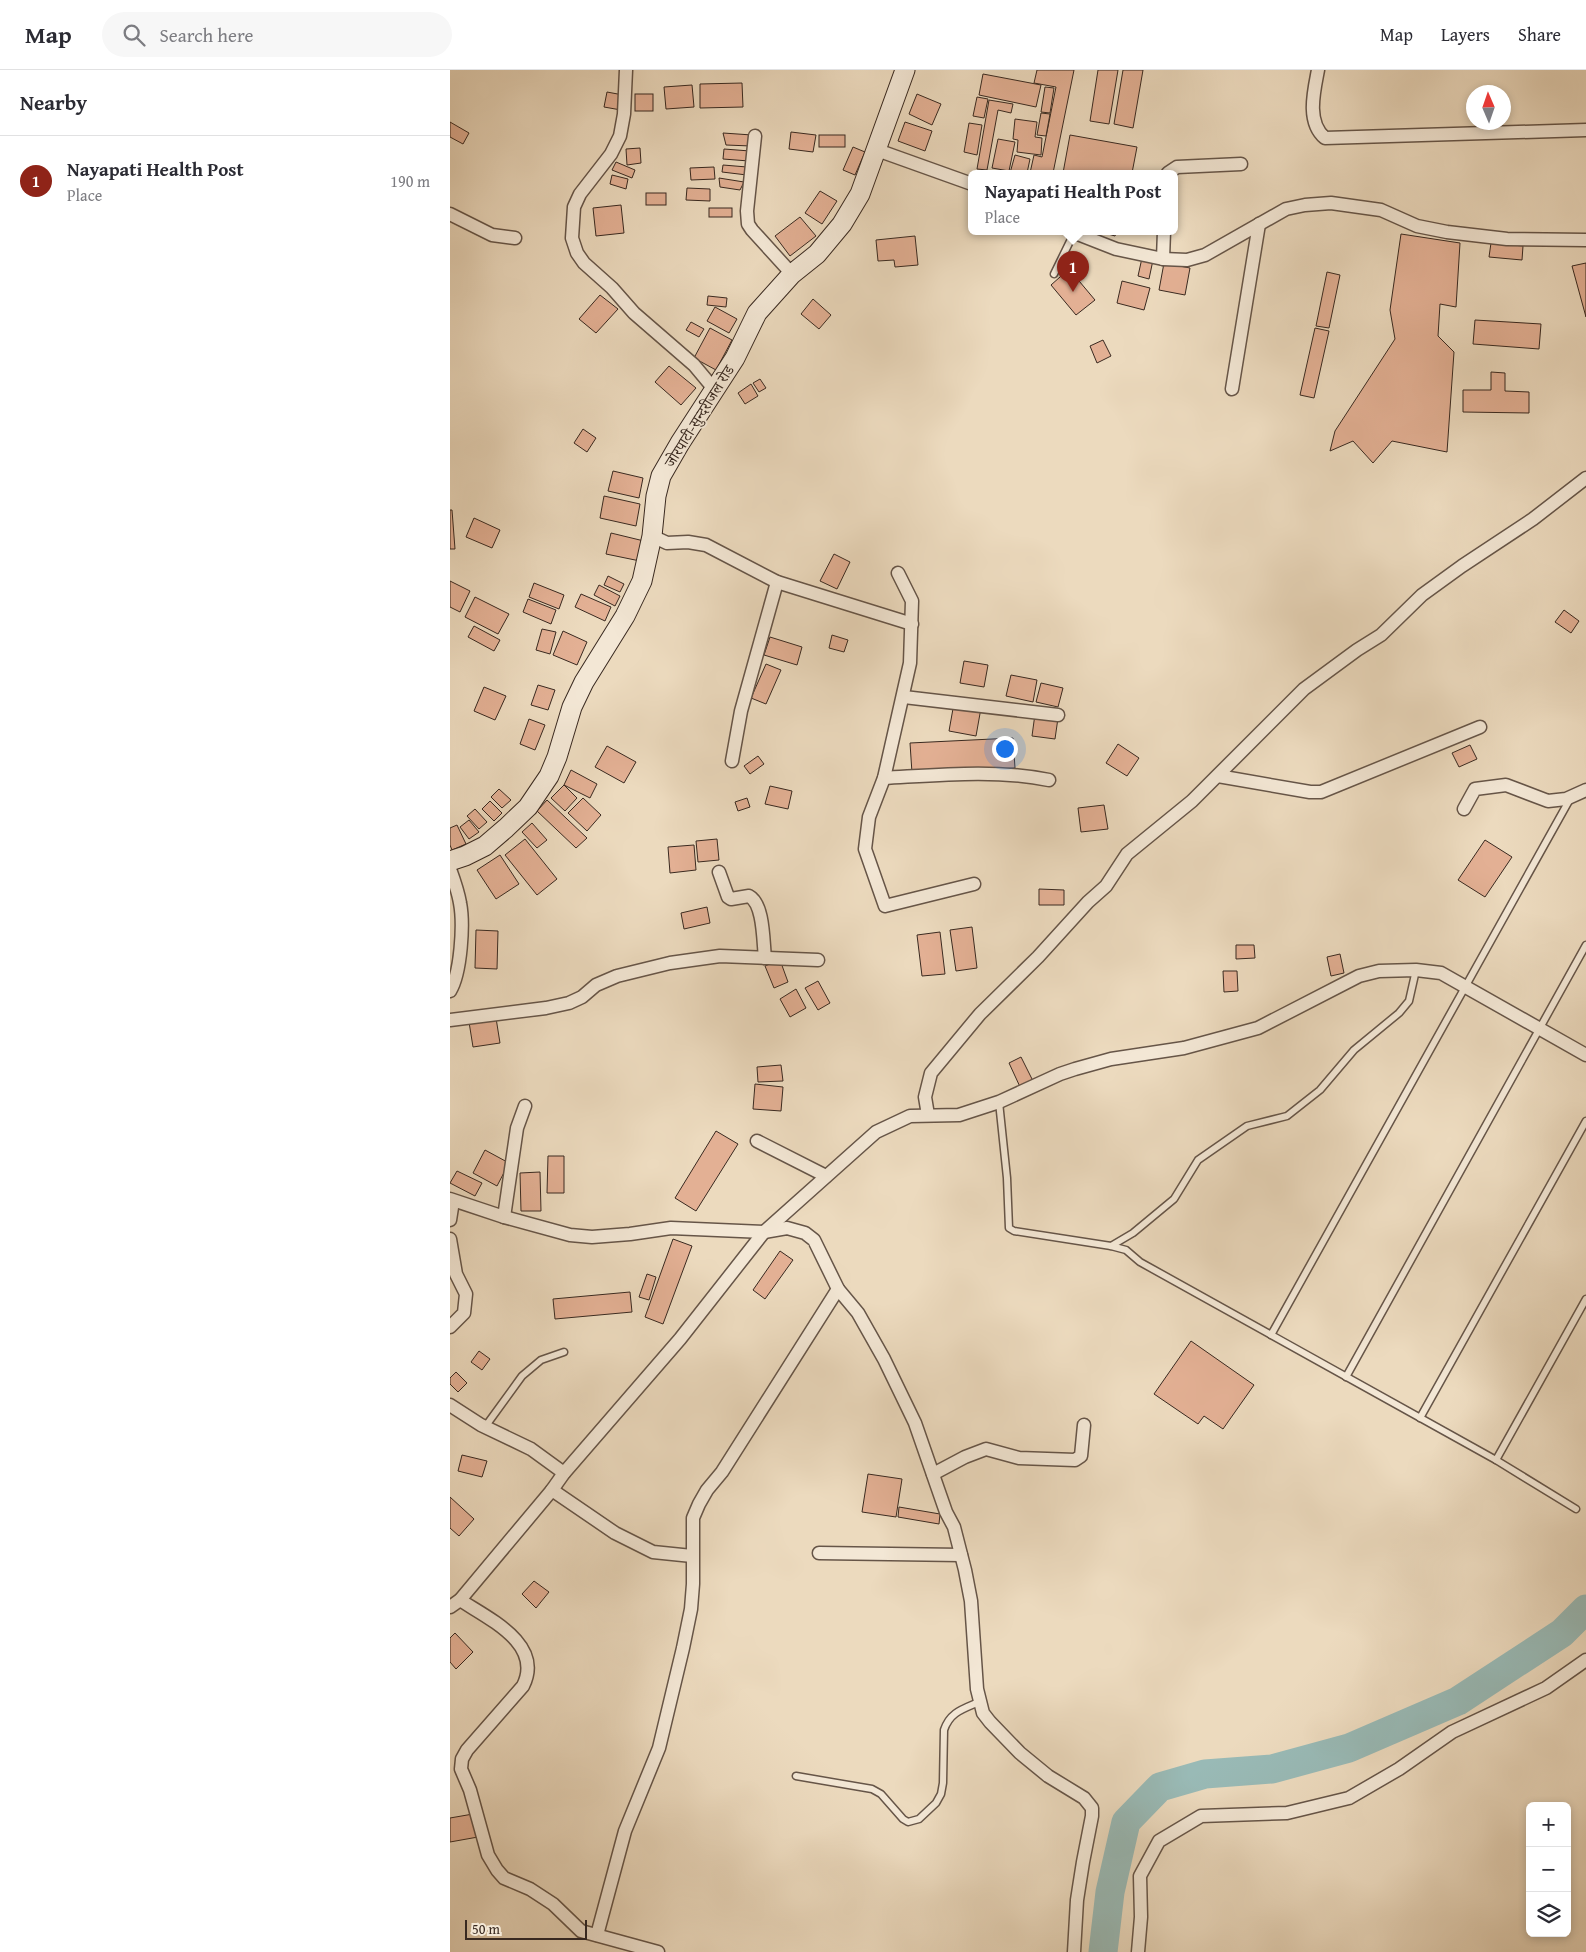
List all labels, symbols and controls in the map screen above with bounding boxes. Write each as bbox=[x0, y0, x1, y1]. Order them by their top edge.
search box bbox=[102, 12, 452, 57]
text: Map bbox=[25, 17, 72, 52]
icon: search bbox=[120, 21, 148, 49]
text: Search here bbox=[160, 21, 253, 49]
text: Map bbox=[1380, 21, 1413, 48]
text: Layers bbox=[1441, 21, 1490, 48]
text: Share bbox=[1518, 21, 1561, 48]
north arrow bbox=[1466, 85, 1511, 130]
text: Nearby bbox=[20, 87, 87, 118]
text: Nayapati Health Post bbox=[67, 155, 244, 183]
text: 1 bbox=[32, 169, 40, 193]
text: 190 m bbox=[390, 169, 430, 193]
popup bbox=[968, 170, 1178, 235]
text: Nayapati Health Post bbox=[985, 177, 1161, 205]
text: Place bbox=[67, 183, 102, 207]
text: Place bbox=[985, 205, 1020, 229]
pin: 1 bbox=[1057, 251, 1089, 292]
street label: जोरपाटी-सुन्दरीजल रोड bbox=[659, 360, 740, 472]
your location bbox=[992, 736, 1018, 762]
map controls bbox=[1526, 1802, 1571, 1937]
button: + bbox=[1526, 1802, 1571, 1847]
button: − bbox=[1526, 1847, 1571, 1892]
button: layers bbox=[1526, 1892, 1571, 1937]
scale bar bbox=[465, 1917, 588, 1940]
text: 50 m bbox=[472, 1919, 500, 1939]

